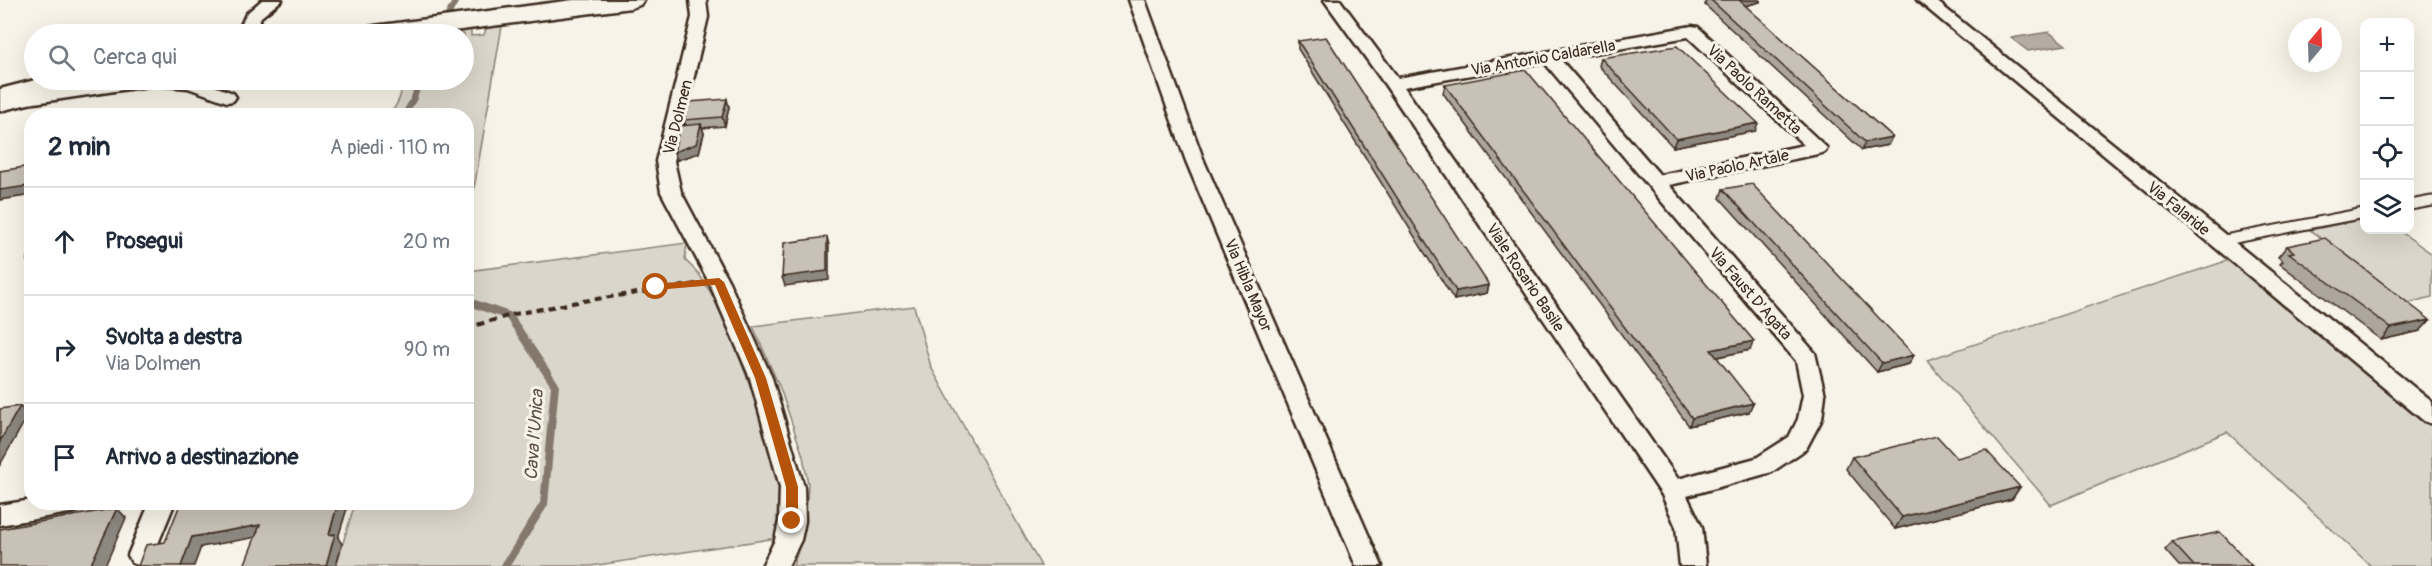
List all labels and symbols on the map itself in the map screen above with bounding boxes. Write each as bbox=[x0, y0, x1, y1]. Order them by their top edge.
north arrow bbox=[2288, 18, 2342, 72]
street label: Via Antonio Caldarella bbox=[1469, 35, 1617, 81]
street label: Via Paolo Rametta bbox=[1703, 41, 1806, 139]
street label: Via Dolmen bbox=[659, 78, 697, 157]
street label: Via Paolo Artale bbox=[1684, 145, 1791, 187]
street label: Via Falaride bbox=[2143, 177, 2214, 240]
street label: Viale Rosario Basile bbox=[1482, 220, 1569, 336]
street label: Via Hibla Mayor bbox=[1220, 236, 1277, 335]
street label: Via Faust D'Agata bbox=[1704, 243, 1796, 344]
route start bbox=[642, 273, 668, 299]
water label: Cava l'Unica bbox=[520, 387, 549, 481]
route end bbox=[778, 507, 804, 533]

